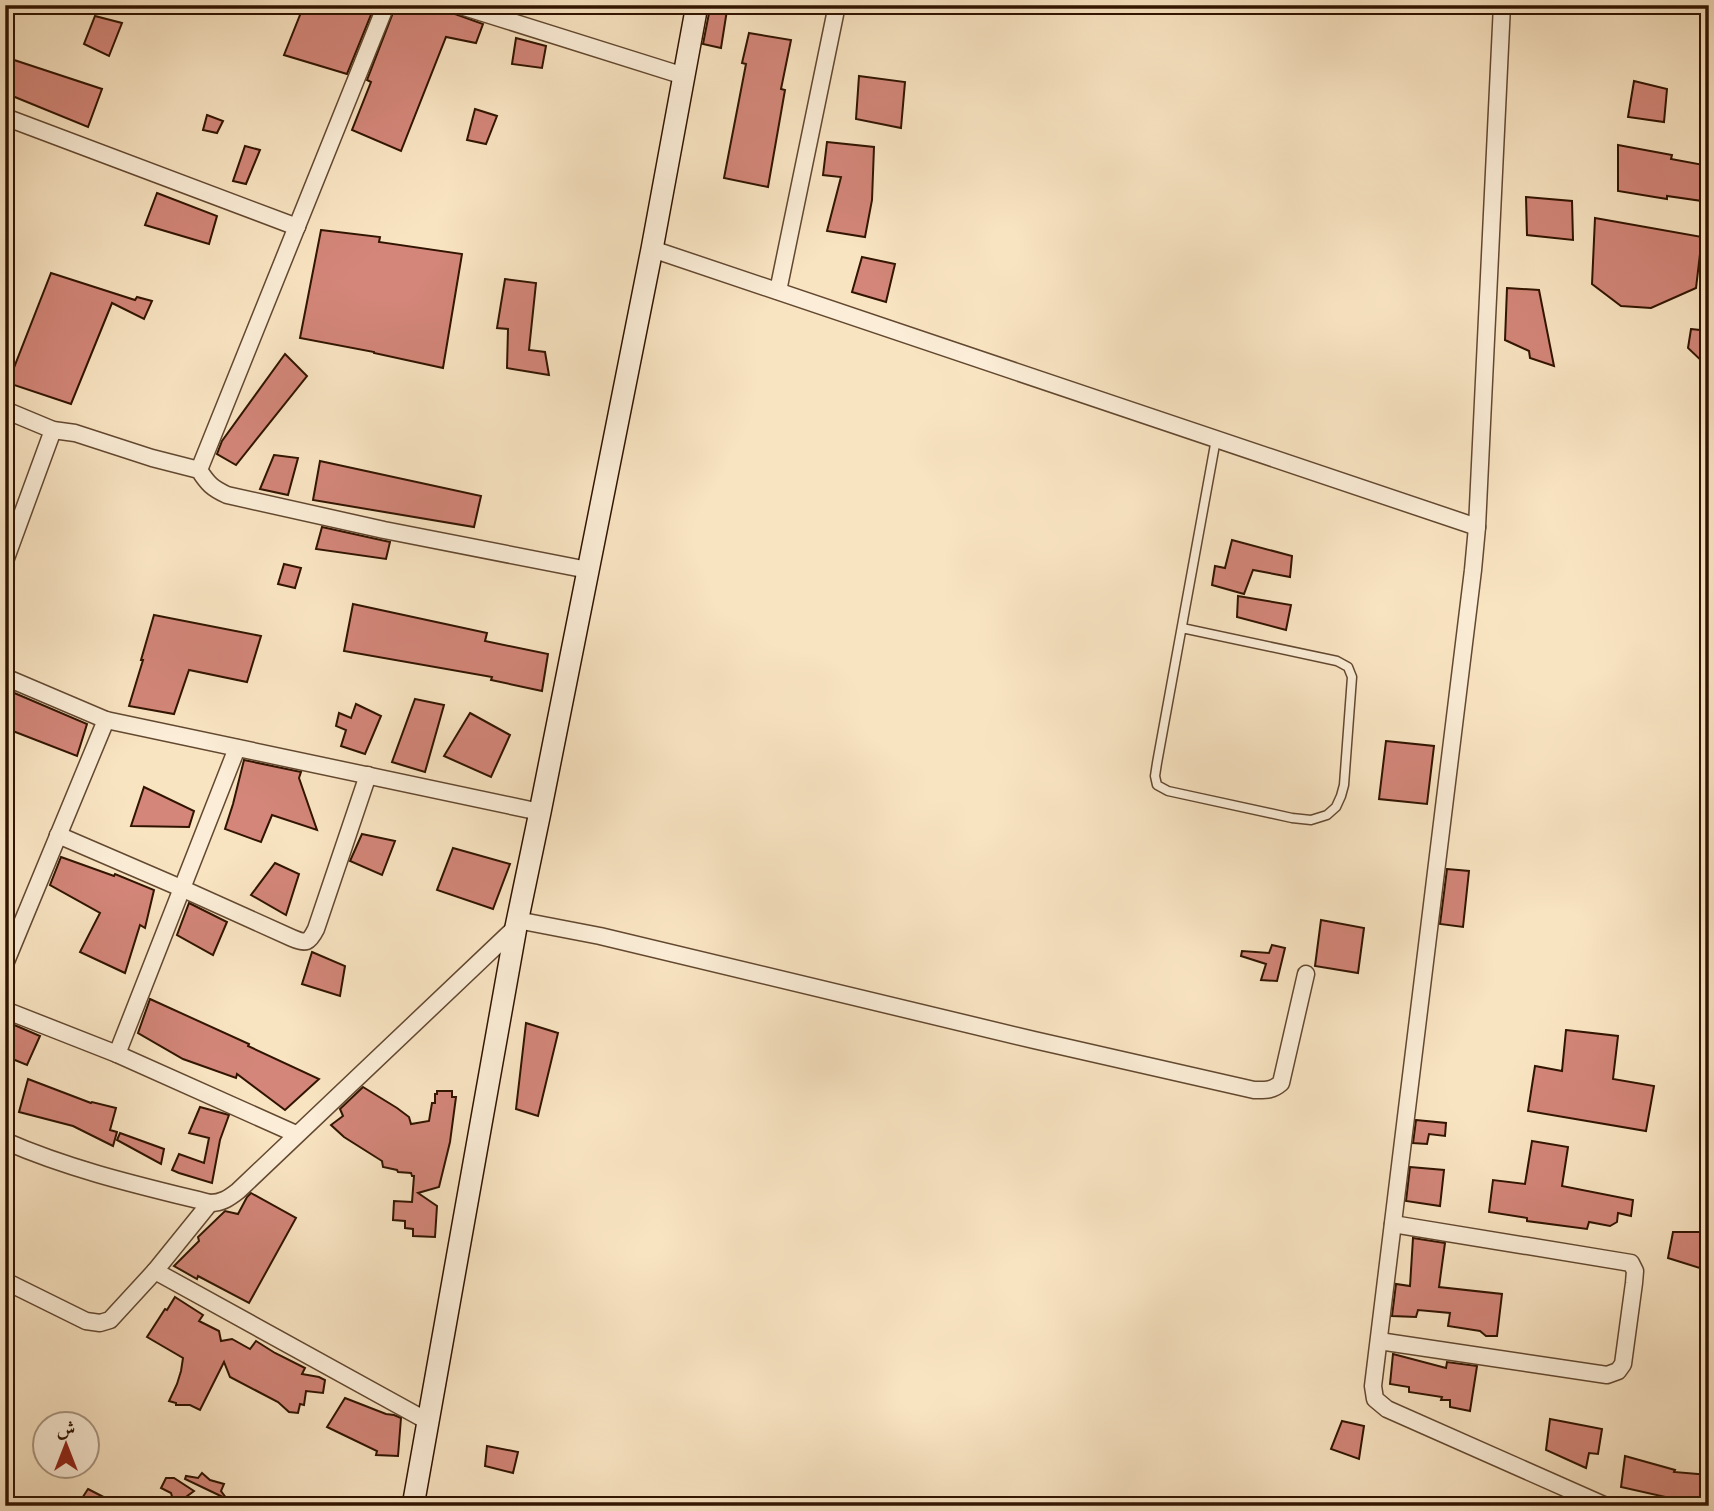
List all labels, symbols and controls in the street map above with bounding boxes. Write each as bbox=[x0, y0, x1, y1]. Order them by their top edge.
north arrow bbox=[32, 1410, 102, 1480]
text: ش bbox=[57, 1417, 75, 1444]

